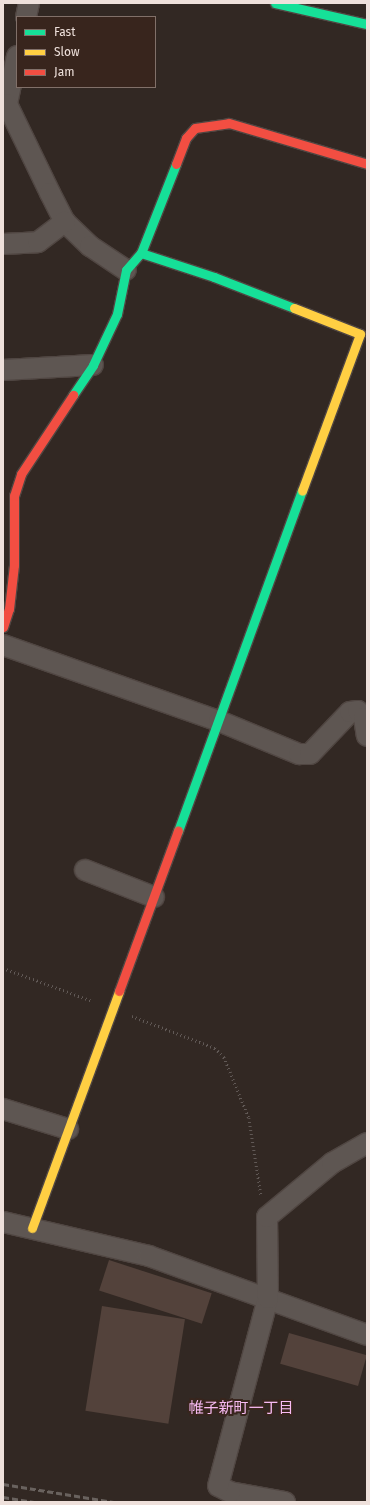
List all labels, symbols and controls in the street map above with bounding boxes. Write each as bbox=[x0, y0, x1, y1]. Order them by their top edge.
legend bbox=[16, 16, 156, 88]
text: Fast bbox=[54, 25, 76, 39]
text: Slow bbox=[54, 45, 80, 59]
text: Jam bbox=[54, 65, 74, 79]
district label: 帷子新町一丁目 bbox=[189, 1400, 293, 1418]

